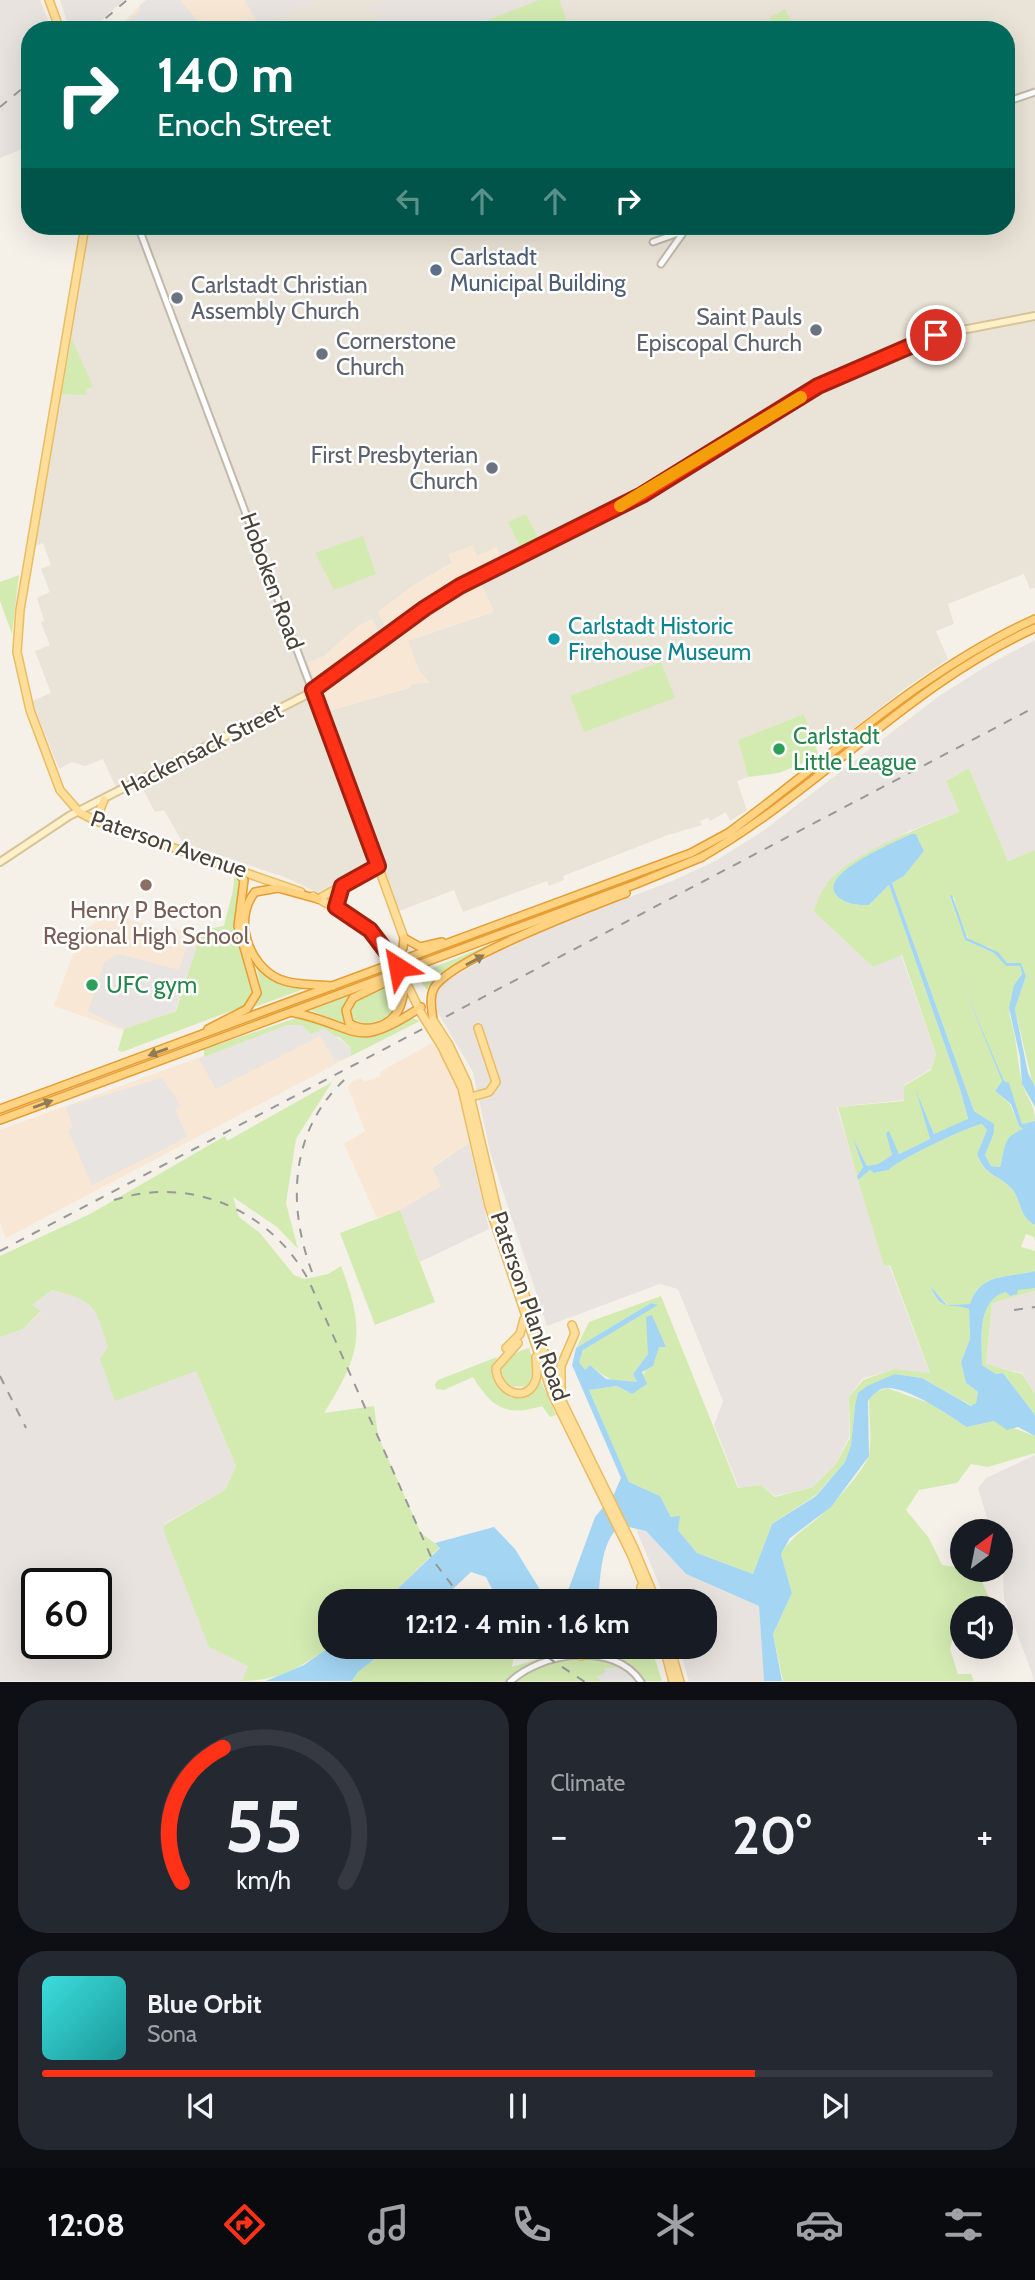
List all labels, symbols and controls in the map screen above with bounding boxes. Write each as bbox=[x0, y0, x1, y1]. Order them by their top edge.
text: 140 m bbox=[157, 45, 294, 104]
icon: right bbox=[42, 49, 133, 140]
text: Enoch Street bbox=[157, 105, 331, 144]
icon: left bbox=[390, 182, 428, 220]
icon: ahead bbox=[463, 182, 501, 220]
icon: ahead bbox=[536, 182, 574, 220]
icon: right bbox=[609, 182, 647, 220]
place label: Carlstadt Municipal Building bbox=[450, 243, 626, 297]
marker: Carlstadt Municipal Building bbox=[428, 262, 444, 278]
place label: Carlstadt Christian Assembly Church bbox=[191, 271, 368, 325]
marker: Carlstadt Christian Assembly Church bbox=[169, 290, 185, 306]
place label: Saint Pauls Episcopal Church bbox=[636, 303, 802, 357]
pin bbox=[906, 305, 966, 365]
icon: arrive bbox=[917, 316, 955, 354]
marker: Saint Pauls Episcopal Church bbox=[808, 322, 824, 338]
place label: Cornerstone Church bbox=[336, 327, 456, 381]
marker: Cornerstone Church bbox=[314, 346, 330, 362]
place label: First Presbyterian Church bbox=[311, 441, 478, 495]
marker: First Presbyterian Church bbox=[484, 460, 500, 476]
street label: Hoboken Road bbox=[234, 509, 310, 653]
place label: Carlstadt Historic Firehouse Museum bbox=[568, 612, 751, 666]
marker: Carlstadt Historic Firehouse Museum bbox=[546, 631, 562, 647]
street label: Hackensack Street bbox=[117, 696, 288, 802]
place label: Carlstadt Little League bbox=[793, 722, 917, 776]
marker: Carlstadt Little League bbox=[771, 741, 787, 757]
street label: Paterson Avenue bbox=[87, 804, 251, 884]
marker: Henry P Becton Regional High School bbox=[138, 877, 154, 893]
place label: Henry P Becton Regional High School bbox=[43, 896, 250, 950]
position arrow bbox=[361, 930, 435, 1004]
one-way arrow bbox=[465, 954, 485, 966]
place label: UFC gym bbox=[106, 971, 197, 999]
marker: UFC gym bbox=[84, 977, 100, 993]
one-way arrow bbox=[147, 1047, 168, 1058]
one-way arrow bbox=[32, 1098, 53, 1109]
street label: Paterson Plank Road bbox=[484, 1208, 576, 1404]
north arrow bbox=[950, 1519, 1013, 1582]
map controls bbox=[950, 1519, 1013, 1659]
speed limit sign: 60 bbox=[21, 1568, 112, 1659]
button: sound bbox=[950, 1596, 1013, 1659]
text: 12:12 · 4 min · 1.6 km bbox=[405, 1608, 630, 1640]
text: Climate bbox=[551, 1769, 625, 1797]
text: 55 bbox=[224, 1783, 302, 1871]
text: 20° bbox=[732, 1804, 811, 1867]
text: − bbox=[551, 1812, 567, 1859]
text: + bbox=[976, 1812, 993, 1859]
text: km/h bbox=[236, 1865, 291, 1895]
text: Blue Orbit bbox=[147, 1988, 262, 2020]
text: Sona bbox=[147, 2020, 197, 2048]
icon: previous bbox=[182, 2087, 220, 2125]
icon: pause bbox=[499, 2087, 537, 2125]
icon: next bbox=[816, 2087, 854, 2125]
icon: directions bbox=[220, 2200, 269, 2249]
icon: music bbox=[364, 2200, 413, 2249]
icon: phone bbox=[507, 2200, 556, 2249]
icon: climate bbox=[651, 2200, 700, 2249]
icon: car bbox=[795, 2200, 844, 2249]
icon: filters bbox=[939, 2200, 988, 2249]
text: 12:08 bbox=[47, 2205, 125, 2244]

